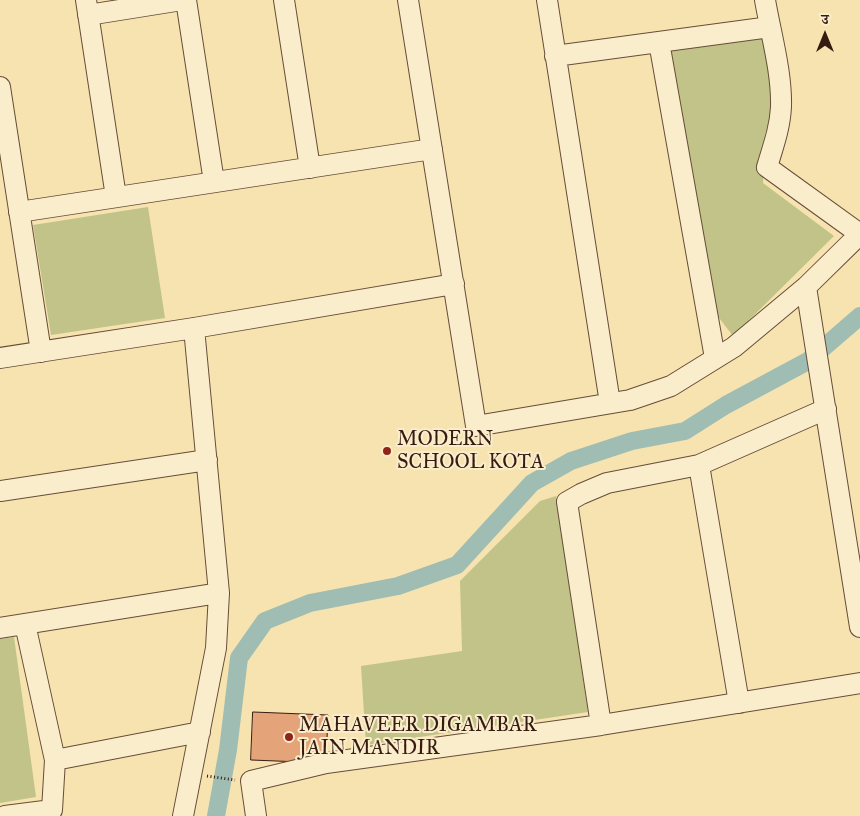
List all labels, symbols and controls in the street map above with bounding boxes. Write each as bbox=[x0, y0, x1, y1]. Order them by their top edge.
north arrow bbox=[800, 10, 850, 60]
text: उ bbox=[821, 11, 829, 28]
place label: MODERN SCHOOL KOTA bbox=[397, 428, 544, 475]
marker: MODERN SCHOOL KOTA bbox=[381, 445, 393, 457]
place label: MAHAVEER DIGAMBAR JAIN MANDIR bbox=[299, 714, 537, 761]
marker: MAHAVEER DIGAMBAR JAIN MANDIR bbox=[283, 731, 295, 743]

